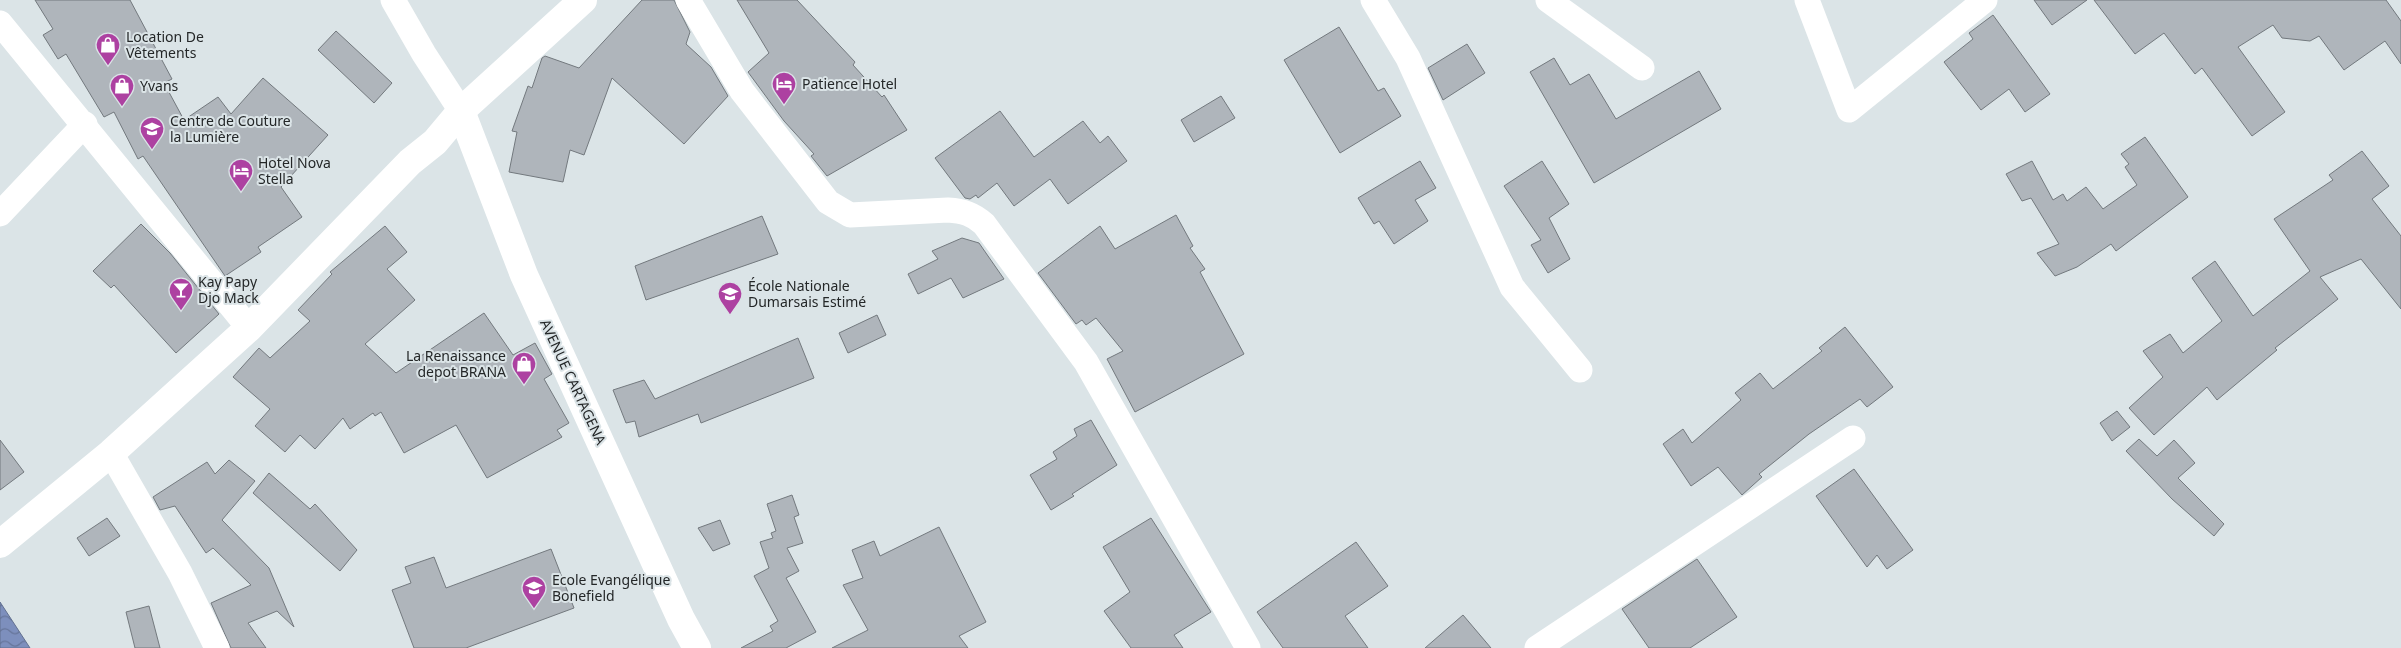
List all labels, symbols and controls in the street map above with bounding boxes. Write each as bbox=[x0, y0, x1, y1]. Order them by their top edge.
place label: Location De Vêtements bbox=[126, 27, 204, 62]
shop icon: Location De Vêtements bbox=[95, 32, 121, 66]
hotel icon: Patience Hotel bbox=[771, 71, 797, 105]
shop icon: Yvans bbox=[109, 73, 135, 107]
place label: Patience Hotel bbox=[802, 74, 897, 93]
place label: Yvans bbox=[140, 76, 179, 95]
place label: Centre de Couture la Lumière bbox=[170, 111, 291, 146]
school or university icon: Centre de Couture la Lumière bbox=[139, 116, 165, 150]
place label: Hotel Nova Stella bbox=[258, 153, 331, 188]
hotel icon: Hotel Nova Stella bbox=[228, 158, 254, 192]
place label: Kay Papy Djo Mack bbox=[198, 272, 259, 307]
place label: École Nationale Dumarsais Estimé bbox=[748, 276, 866, 311]
bar icon: Kay Papy Djo Mack bbox=[168, 277, 194, 311]
school or university icon: École Nationale Dumarsais Estimé bbox=[717, 281, 743, 315]
street label: AVENUE CARTAGENA bbox=[536, 316, 611, 448]
place label: La Renaissance depot BRANA bbox=[406, 346, 506, 381]
shop icon: La Renaissance depot BRANA bbox=[511, 351, 537, 385]
place label: Ecole Evangélique Bonefield bbox=[552, 570, 671, 605]
school or university icon: Ecole Evangélique Bonefield bbox=[521, 575, 547, 609]

